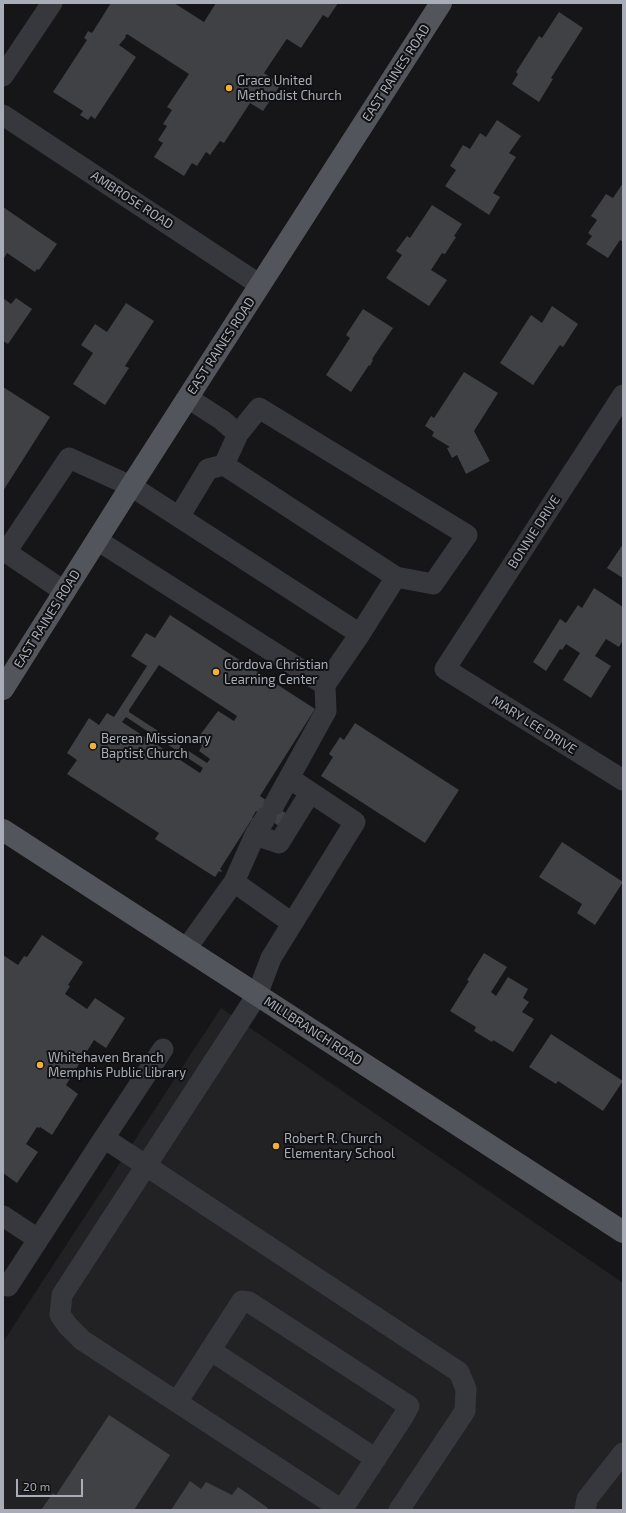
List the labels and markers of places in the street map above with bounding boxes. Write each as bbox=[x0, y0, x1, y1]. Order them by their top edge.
place label: Grace United Methodist Church bbox=[237, 73, 342, 104]
marker: Grace United Methodist Church bbox=[224, 83, 234, 93]
place label: Cordova Christian Learning Center bbox=[224, 657, 328, 688]
marker: Cordova Christian Learning Center bbox=[211, 667, 221, 677]
place label: Berean Missionary Baptist Church bbox=[101, 731, 211, 762]
marker: Berean Missionary Baptist Church bbox=[88, 741, 98, 751]
place label: Whitehaven Branch Memphis Public Library bbox=[48, 1050, 186, 1081]
marker: Whitehaven Branch Memphis Public Library bbox=[35, 1060, 45, 1070]
place label: Robert R. Church Elementary School bbox=[284, 1131, 395, 1162]
marker: Robert R. Church Elementary School bbox=[271, 1141, 281, 1151]

